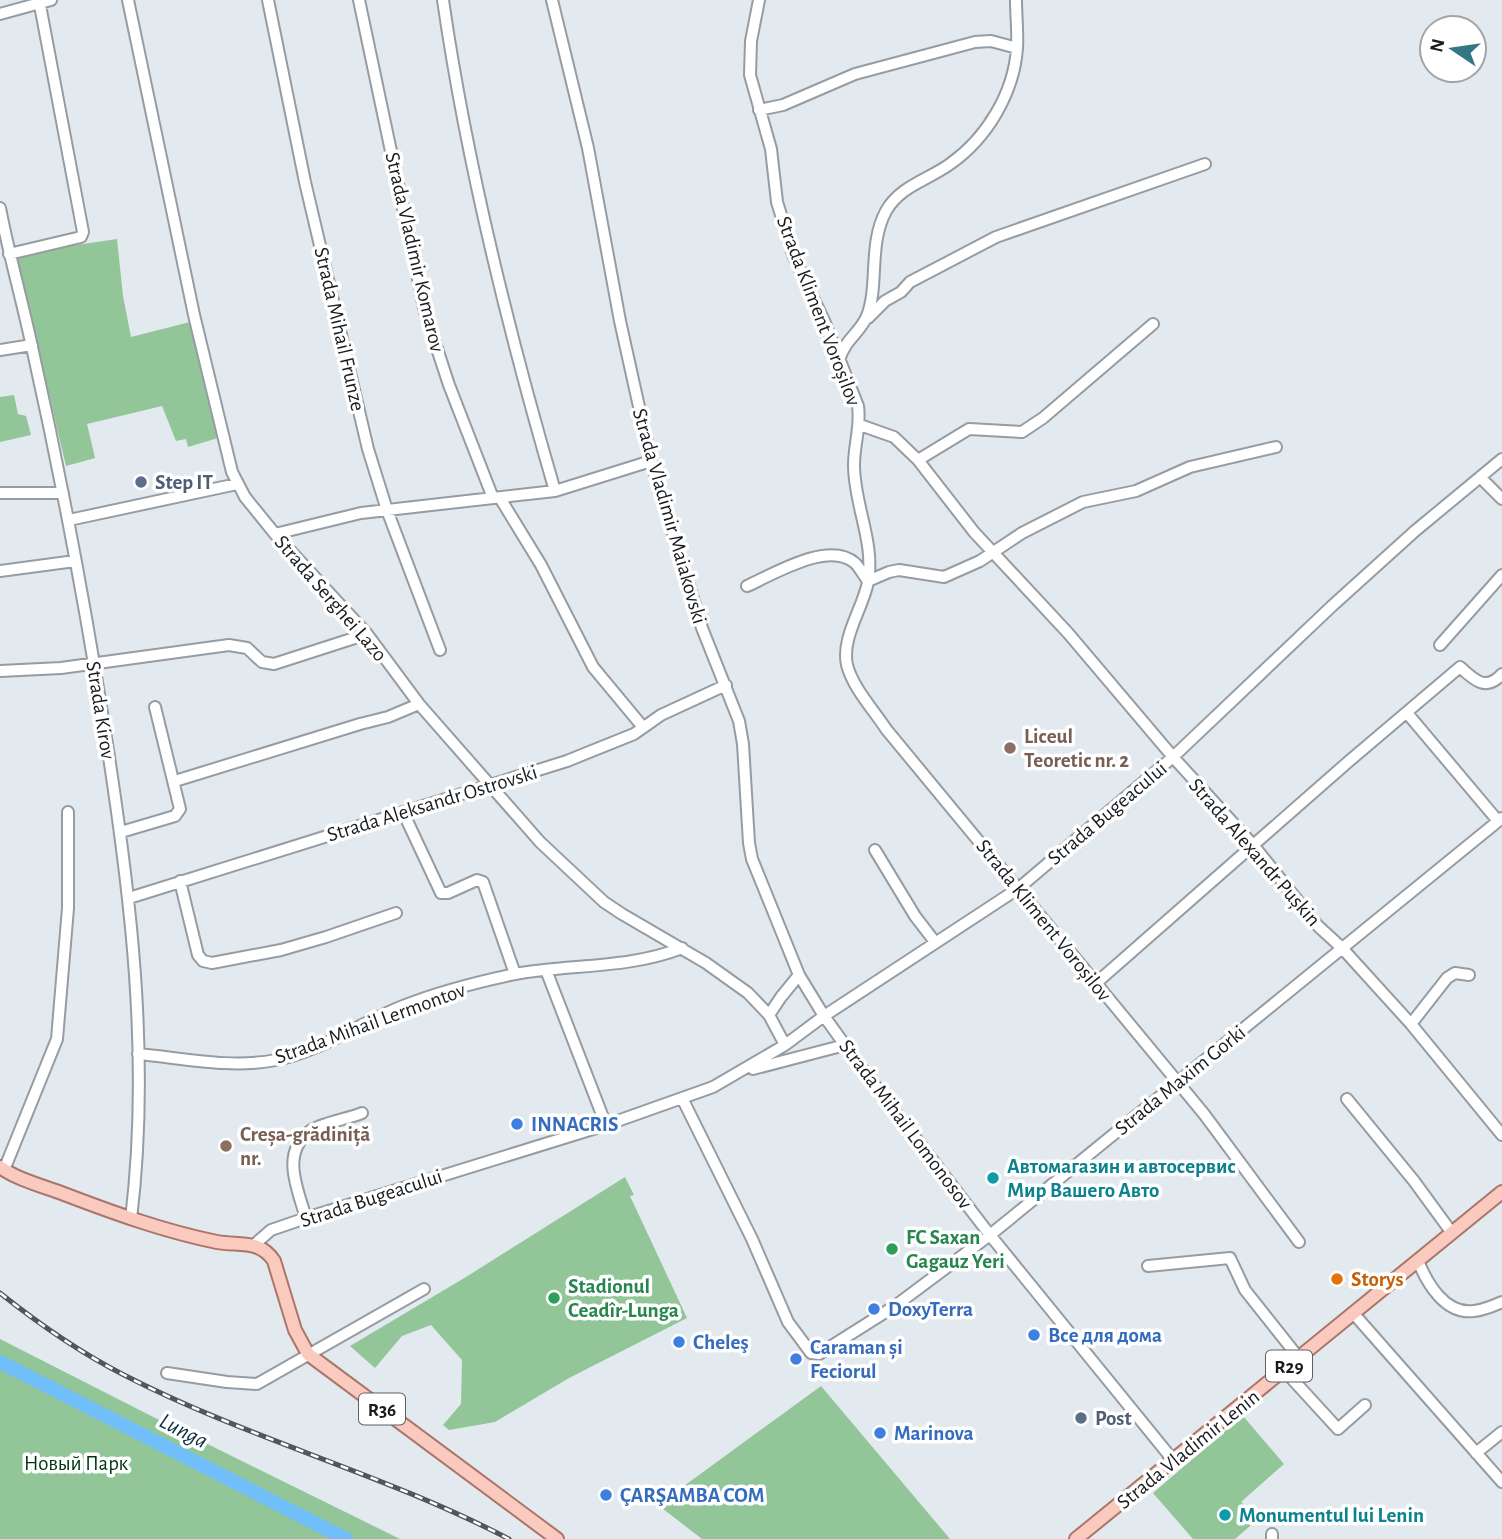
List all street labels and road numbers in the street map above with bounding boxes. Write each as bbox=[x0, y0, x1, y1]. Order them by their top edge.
street label: Strada Vladimir Komarov bbox=[381, 150, 448, 354]
street label: Strada Kliment Voroșilov bbox=[771, 214, 864, 410]
street label: Strada Mihail Frunze bbox=[310, 245, 369, 413]
street label: Strada Vladimir Maiakovski bbox=[629, 406, 710, 626]
street label: Strada Serghei Lazo bbox=[270, 531, 391, 665]
street label: Strada Kirov bbox=[82, 659, 119, 761]
street label: Strada Bugeacului bbox=[1044, 758, 1171, 869]
street label: Strada Aleksandr Ostrovski bbox=[325, 761, 540, 845]
street label: Strada Alexandr Pușkin bbox=[1183, 774, 1324, 932]
street label: Strada Kliment Voroșilov bbox=[971, 836, 1115, 1006]
street label: Strada Mihail Lermontov bbox=[272, 979, 468, 1068]
street label: Strada Maxim Gorki bbox=[1111, 1022, 1250, 1139]
street label: Strada Mihail Lomonosov bbox=[835, 1036, 976, 1213]
street label: Strada Bugeacului bbox=[297, 1166, 445, 1231]
road number: R29 bbox=[1266, 1350, 1312, 1382]
street label: Strada Vladimir Lenin bbox=[1113, 1386, 1263, 1513]
road number: R36 bbox=[359, 1394, 405, 1424]

